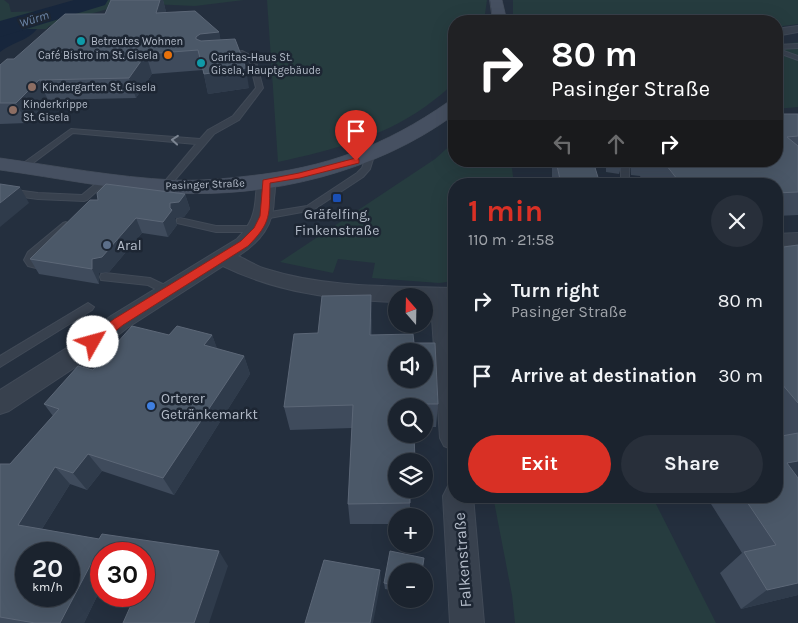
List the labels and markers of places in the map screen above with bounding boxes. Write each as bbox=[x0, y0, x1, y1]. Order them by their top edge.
marker: Betreutes Wohnen bbox=[75, 35, 87, 47]
place label: Betreutes Wohnen bbox=[91, 35, 183, 48]
place label: Café Bistro im St. Gisela bbox=[38, 49, 158, 62]
marker: Café Bistro im St. Gisela bbox=[162, 49, 174, 61]
place label: Caritas-Haus St. Gisela, Hauptgebäude bbox=[211, 51, 321, 77]
marker: Caritas-Haus St. Gisela, Hauptgebäude bbox=[195, 57, 207, 69]
marker: Kindergarten St. Gisela bbox=[26, 81, 38, 93]
place label: Kindergarten St. Gisela bbox=[42, 81, 156, 94]
place label: Kinderkrippe St. Gisela bbox=[23, 98, 88, 124]
marker: Kinderkrippe St. Gisela bbox=[7, 104, 19, 116]
pin bbox=[335, 110, 377, 161]
marker: Gräfelfing, Finkenstraße bbox=[331, 192, 343, 204]
place label: Gräfelfing, Finkenstraße bbox=[295, 206, 379, 239]
place label: Aral bbox=[117, 237, 142, 254]
marker: Aral bbox=[101, 239, 113, 251]
place label: Orterer Getränkemarkt bbox=[161, 390, 258, 423]
marker: Orterer Getränkemarkt bbox=[145, 400, 157, 412]

